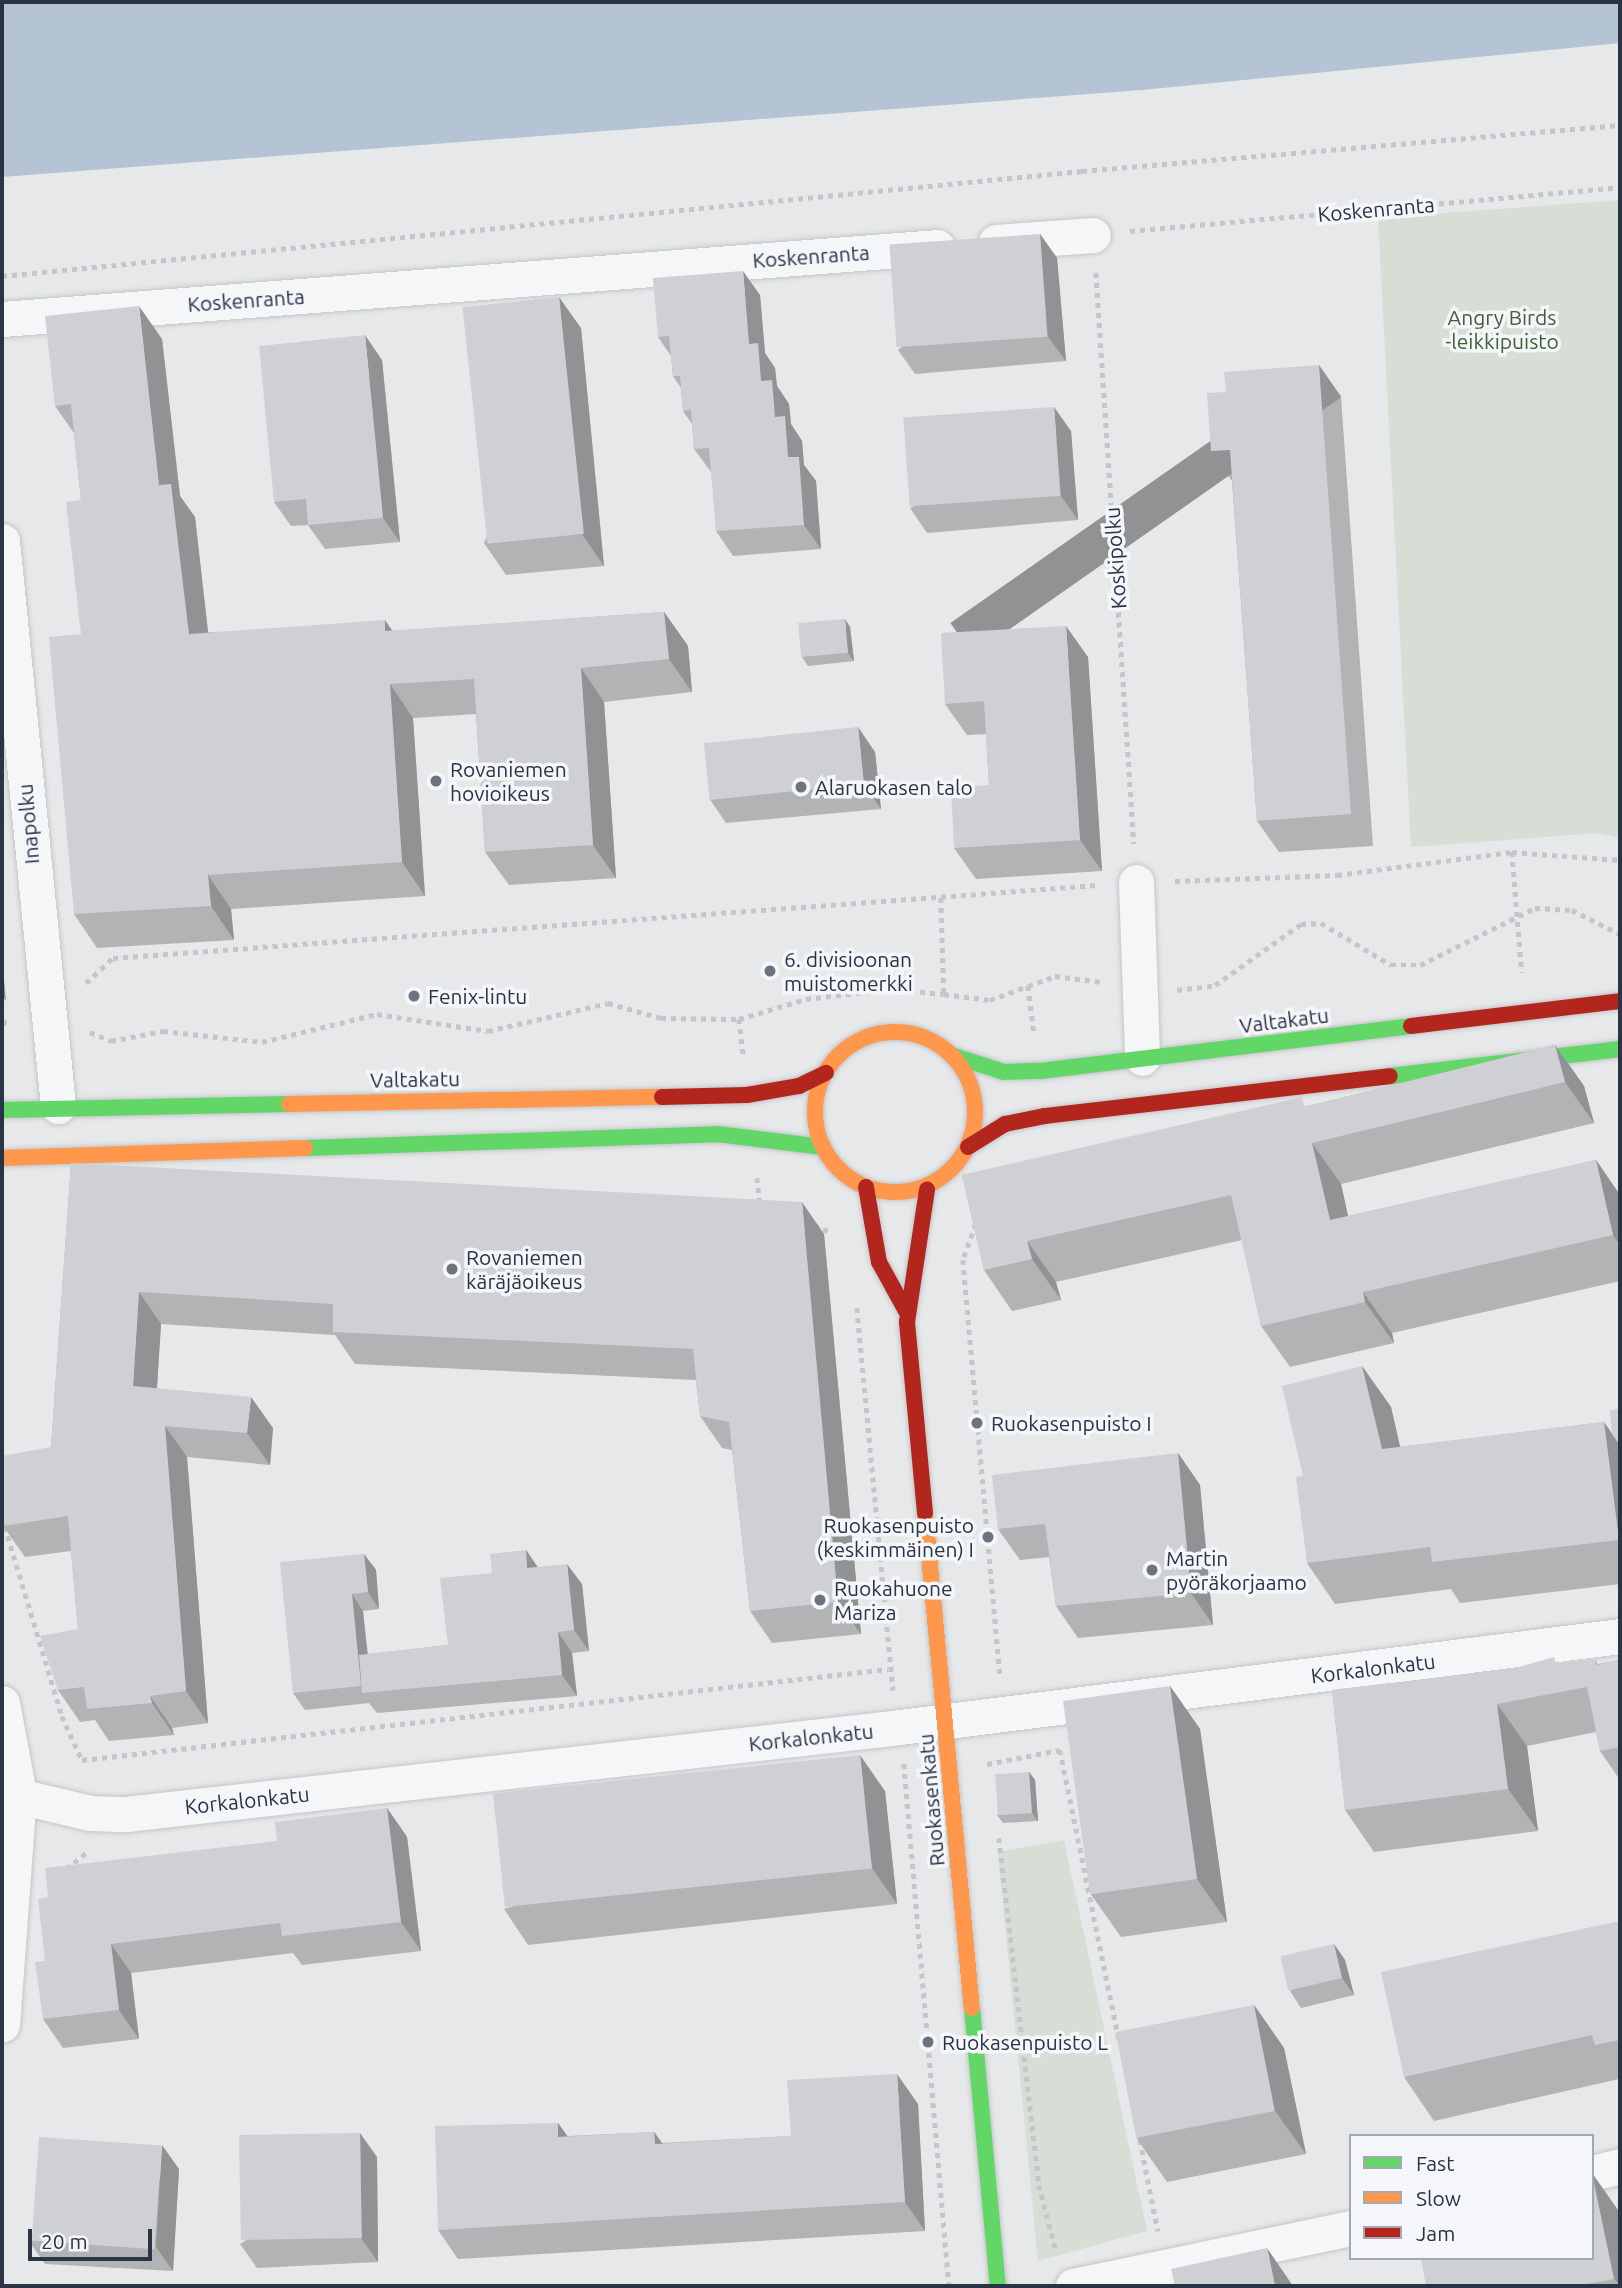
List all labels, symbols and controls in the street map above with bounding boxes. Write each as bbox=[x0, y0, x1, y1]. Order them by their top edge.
street label: Koskenranta bbox=[1316, 191, 1436, 227]
street label: Koskenranta bbox=[752, 239, 870, 273]
street label: Koskenranta bbox=[187, 283, 305, 317]
park label: Angry Birds -leikkipuisto bbox=[1445, 304, 1559, 354]
street label: Koskipolku bbox=[1099, 506, 1131, 610]
place label: Rovaniemen hovioikeus bbox=[450, 756, 567, 806]
marker: Rovaniemen hovioikeus bbox=[428, 773, 444, 789]
place label: Alaruokasen talo bbox=[815, 774, 973, 800]
marker: Alaruokasen talo bbox=[793, 779, 809, 795]
street label: Inapolku bbox=[12, 783, 44, 865]
place label: 6. divisioonan muistomerkki bbox=[784, 946, 913, 996]
marker: 6. divisioonan muistomerkki bbox=[762, 963, 778, 979]
place label: Fenix-lintu bbox=[428, 983, 527, 1009]
marker: Fenix-lintu bbox=[406, 988, 422, 1004]
street label: Valtakatu bbox=[1238, 1002, 1330, 1038]
street label: Valtakatu bbox=[370, 1066, 460, 1092]
place label: Rovaniemen käräjäoikeus bbox=[466, 1244, 583, 1294]
marker: Rovaniemen käräjäoikeus bbox=[444, 1261, 460, 1277]
place label: Ruokasenpuisto I bbox=[991, 1410, 1152, 1436]
marker: Ruokasenpuisto I bbox=[969, 1415, 985, 1431]
place label: Ruokasenpuisto (keskimmäinen) I bbox=[817, 1512, 974, 1562]
marker: Ruokasenpuisto (keskimmäinen) I bbox=[980, 1529, 996, 1545]
place label: Martin pyöräkorjaamo bbox=[1166, 1545, 1307, 1595]
marker: Martin pyöräkorjaamo bbox=[1144, 1562, 1160, 1578]
place label: Ruokahuone Mariza bbox=[834, 1575, 953, 1625]
marker: Ruokahuone Mariza bbox=[812, 1592, 828, 1608]
street label: Korkalonkatu bbox=[1309, 1648, 1437, 1688]
street label: Korkalonkatu bbox=[747, 1718, 875, 1756]
street label: Ruokasenkatu bbox=[913, 1733, 949, 1867]
street label: Korkalonkatu bbox=[183, 1781, 311, 1819]
place label: Ruokasenpuisto L bbox=[942, 2029, 1108, 2055]
marker: Ruokasenpuisto L bbox=[920, 2034, 936, 2050]
legend bbox=[1349, 2134, 1594, 2260]
text: Fast bbox=[1416, 2151, 1454, 2175]
text: Slow bbox=[1416, 2186, 1461, 2210]
scale bar bbox=[32, 2214, 156, 2258]
text: Jam bbox=[1416, 2221, 1455, 2245]
text: 20 m bbox=[41, 2229, 88, 2253]

